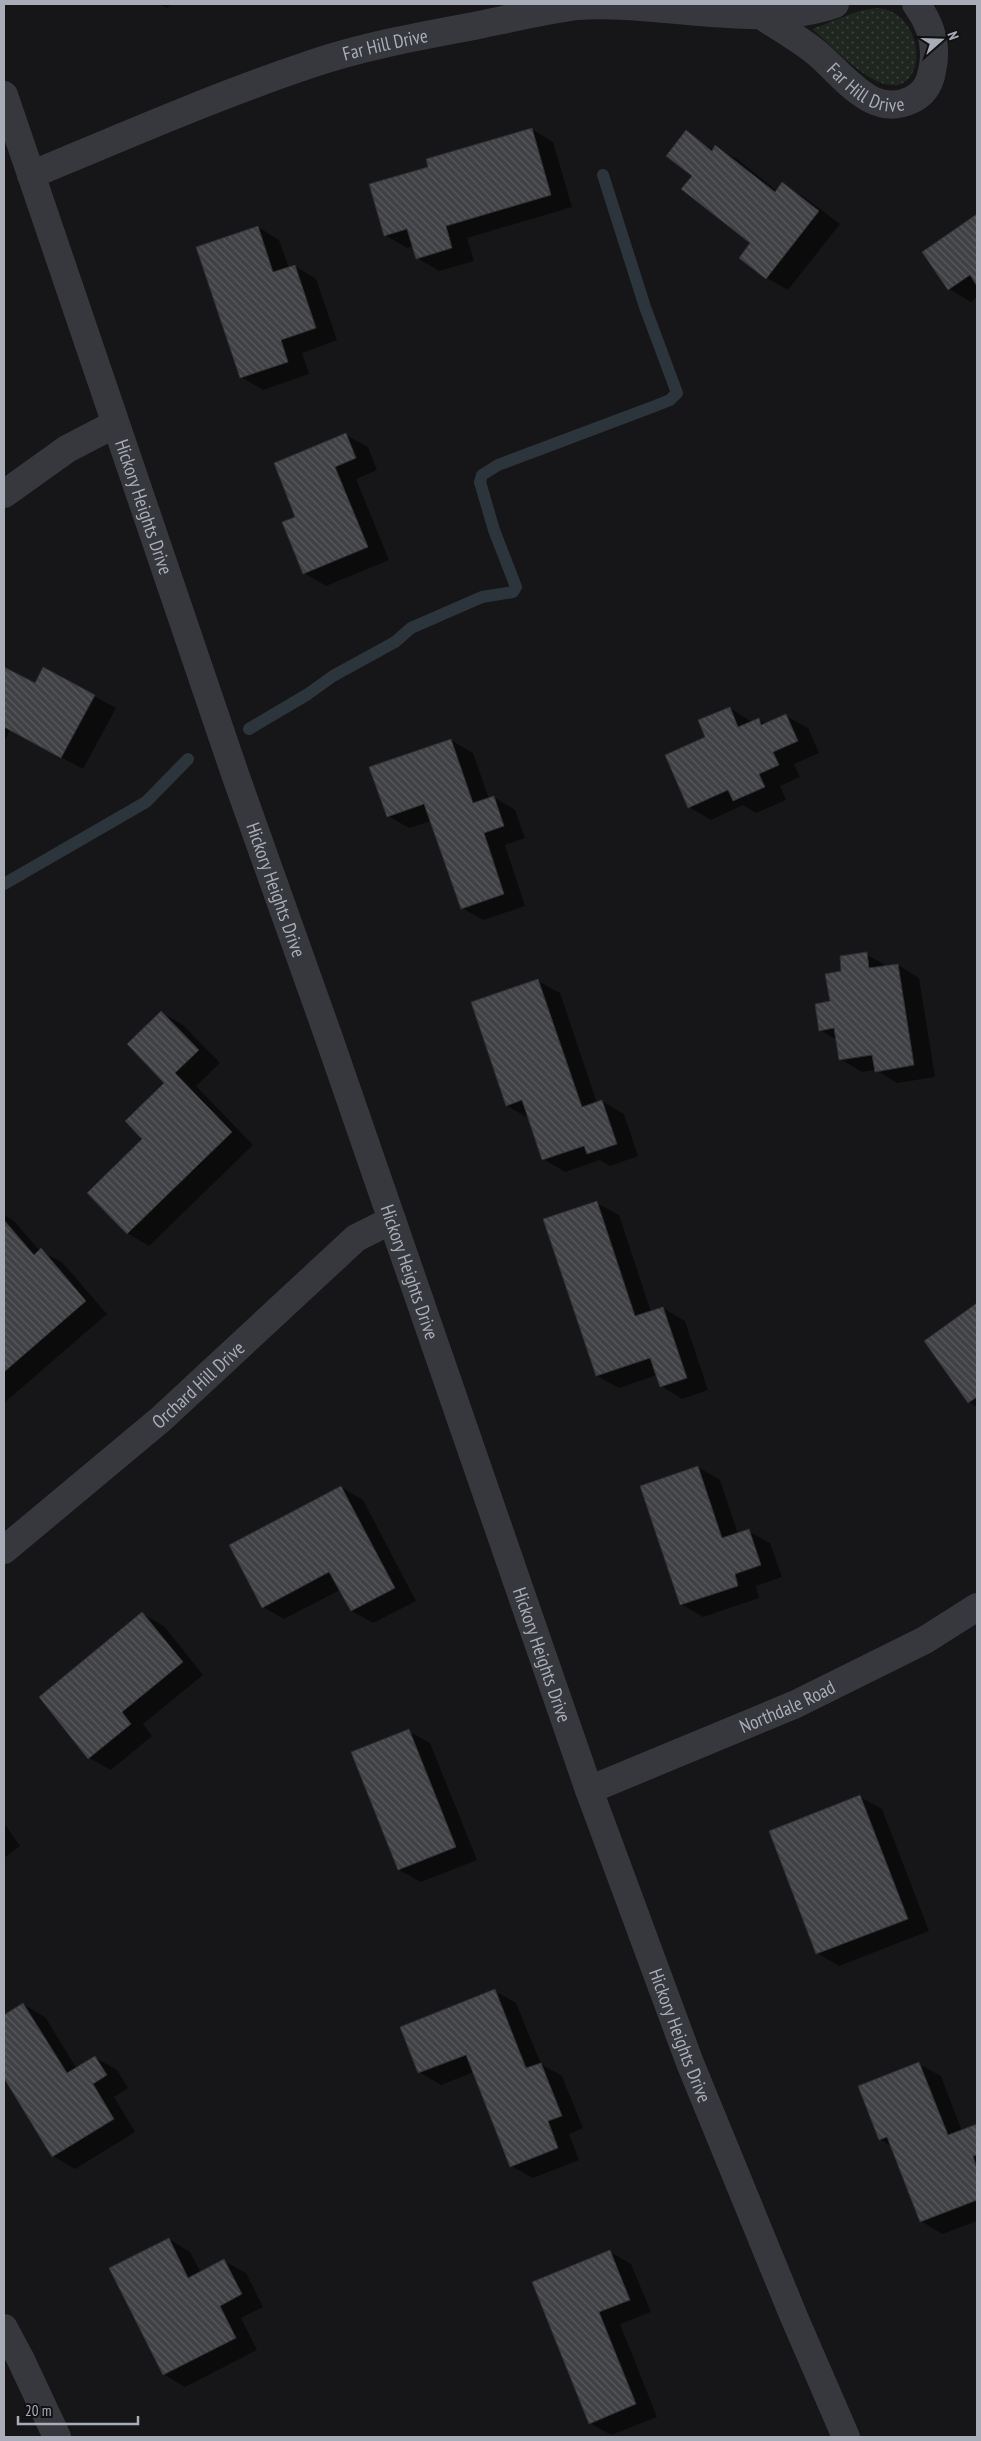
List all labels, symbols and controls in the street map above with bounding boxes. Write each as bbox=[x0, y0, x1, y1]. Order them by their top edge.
north arrow bbox=[916, 15, 966, 65]
street label: Far Hill Drive bbox=[340, 23, 430, 66]
text: N bbox=[943, 29, 963, 42]
street label: Far Hill Drive bbox=[822, 57, 907, 117]
street label: Hickory Heights Drive bbox=[110, 436, 178, 578]
street label: Hickory Heights Drive bbox=[241, 819, 311, 960]
street label: Hickory Heights Drive bbox=[375, 1201, 444, 1343]
street label: Orchard Hill Drive bbox=[147, 1336, 249, 1434]
street label: Hickory Heights Drive bbox=[508, 1584, 577, 1726]
street label: Northdale Road bbox=[736, 1675, 839, 1738]
street label: Hickory Heights Drive bbox=[644, 1965, 717, 2106]
scale bar bbox=[18, 2394, 138, 2426]
text: 20 m bbox=[25, 2401, 51, 2420]

